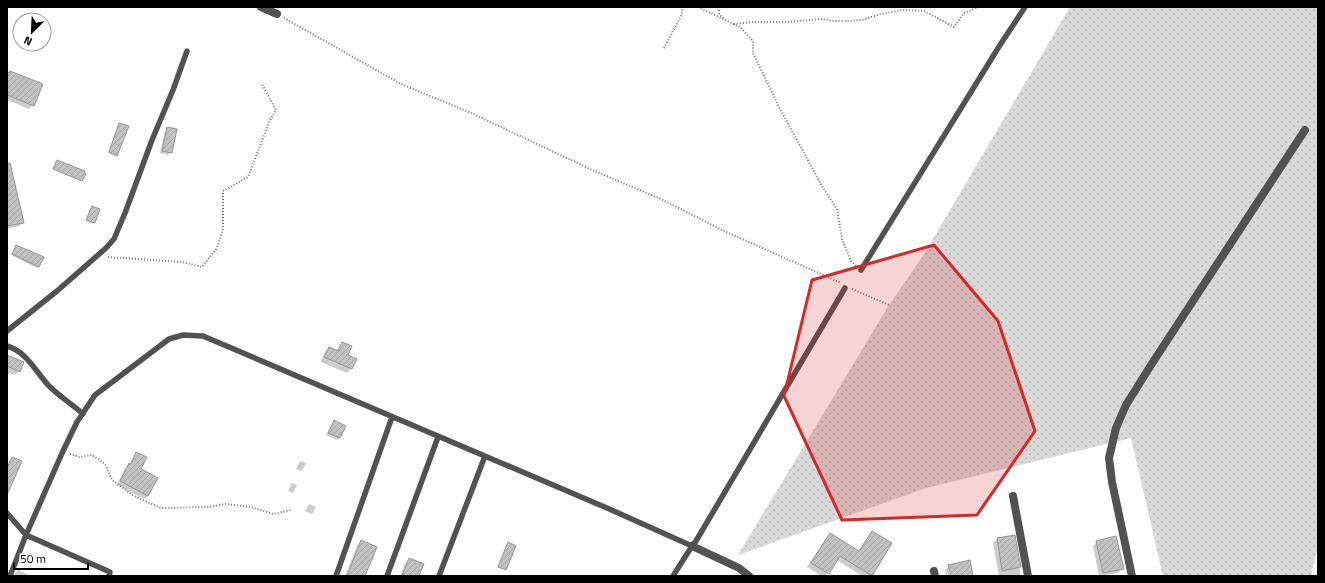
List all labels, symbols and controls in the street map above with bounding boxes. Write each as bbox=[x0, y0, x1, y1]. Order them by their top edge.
north arrow bbox=[12, 12, 52, 52]
text: N bbox=[21, 32, 35, 50]
scale bar bbox=[14, 545, 88, 571]
text: 50 m bbox=[20, 549, 46, 568]

